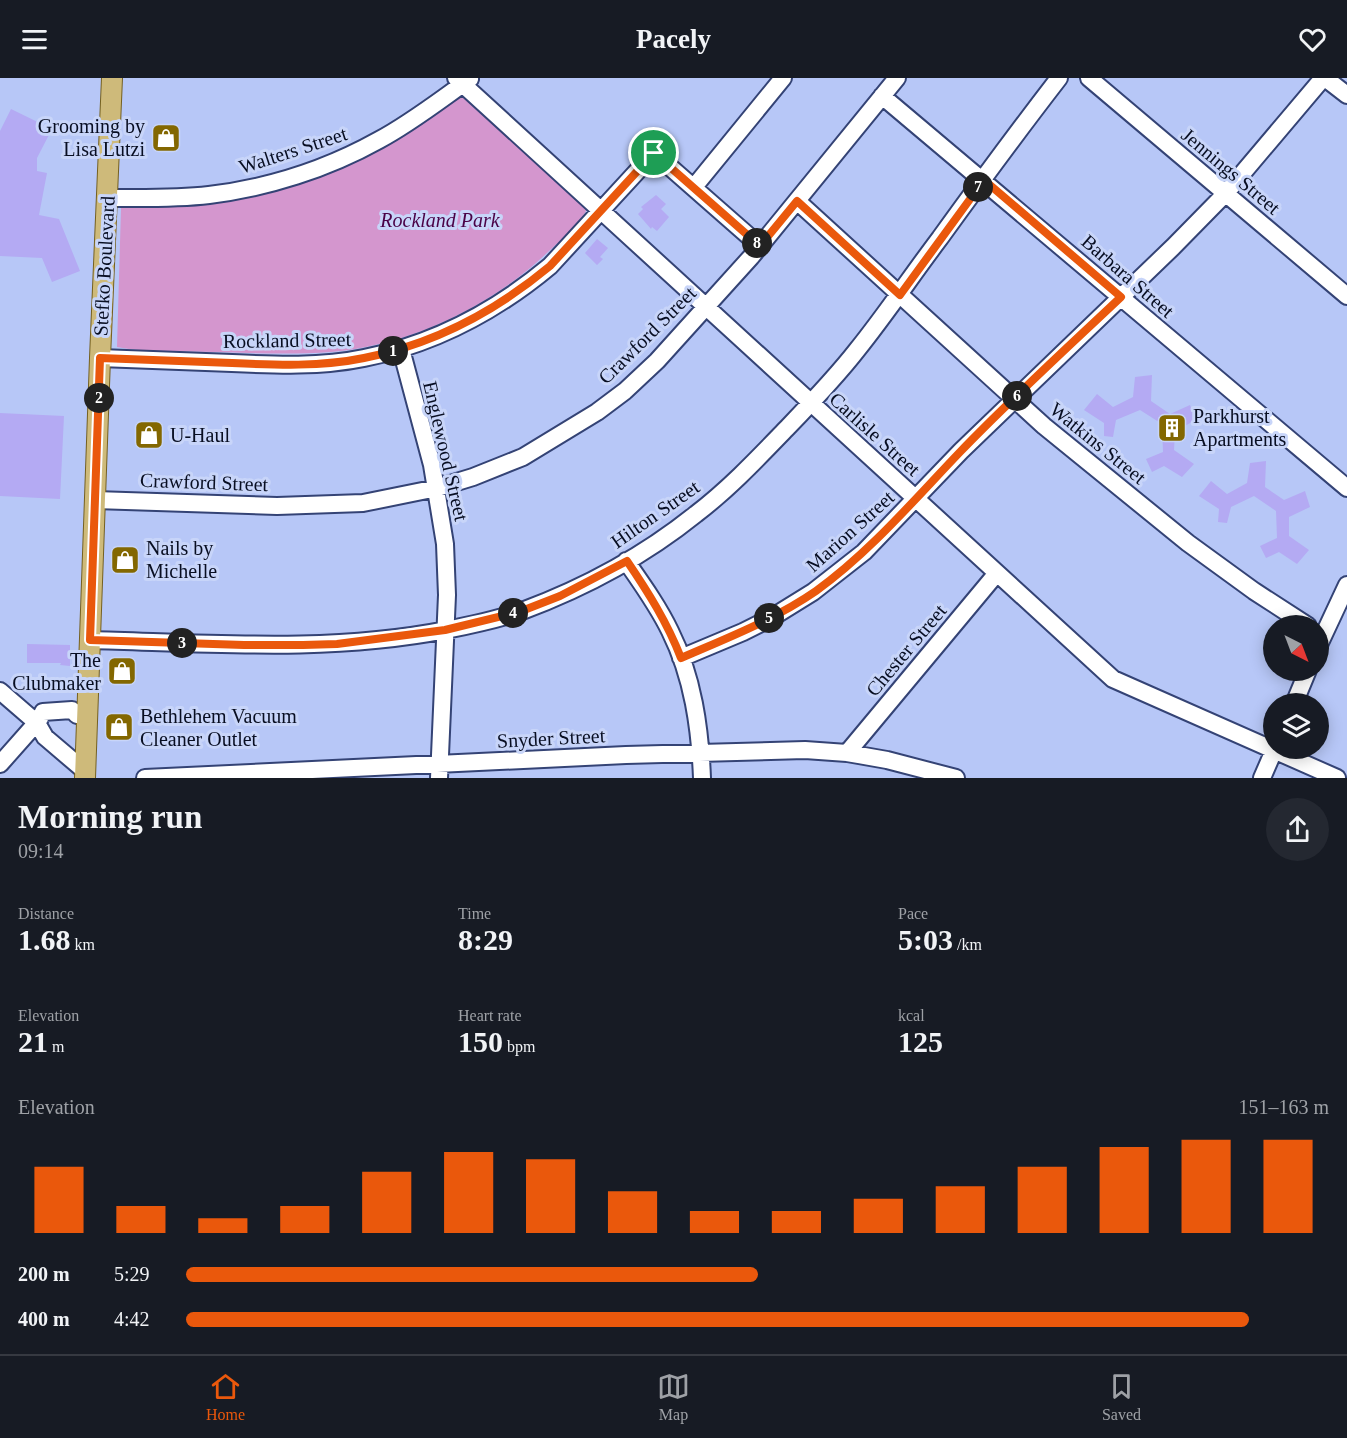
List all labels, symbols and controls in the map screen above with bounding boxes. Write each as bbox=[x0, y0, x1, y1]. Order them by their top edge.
icon: menu bbox=[18, 23, 51, 56]
icon: heart bbox=[1296, 23, 1329, 56]
text: Pacely bbox=[636, 24, 711, 54]
place label: Grooming by Lisa Lutzi bbox=[38, 115, 145, 160]
shop icon: Grooming by Lisa Lutzi bbox=[150, 122, 182, 154]
street label: Walters Street bbox=[236, 122, 350, 178]
street label: Jennings Street bbox=[1177, 123, 1285, 220]
pin bbox=[628, 127, 679, 178]
icon: arrive bbox=[637, 136, 670, 169]
pin: 7 bbox=[963, 172, 993, 202]
text: 7 bbox=[974, 178, 982, 195]
street label: Stefko Boulevard bbox=[89, 195, 119, 337]
park label: Rockland Park bbox=[379, 209, 501, 231]
pin: 8 bbox=[742, 228, 772, 258]
street label: Barbara Street bbox=[1077, 230, 1179, 322]
text: 8 bbox=[753, 234, 761, 251]
street label: Crawford Street bbox=[594, 282, 700, 388]
street label: Rockland Street bbox=[223, 328, 352, 352]
pin: 1 bbox=[378, 336, 408, 366]
text: 1 bbox=[389, 342, 397, 359]
street label: Englewood Street bbox=[418, 379, 473, 524]
pin: 6 bbox=[1002, 381, 1032, 411]
pin: 2 bbox=[84, 383, 114, 413]
text: 6 bbox=[1013, 387, 1021, 404]
street label: Carlisle Street bbox=[825, 388, 925, 481]
text: 2 bbox=[95, 389, 103, 406]
street label: Watkins Street bbox=[1046, 398, 1151, 489]
place label: Parkhurst Apartments bbox=[1193, 405, 1287, 451]
building icon: Parkhurst Apartments bbox=[1156, 412, 1188, 444]
shop icon: U-Haul bbox=[133, 419, 165, 451]
place label: U-Haul bbox=[170, 424, 230, 446]
street label: Crawford Street bbox=[140, 469, 269, 495]
street label: Hilton Street bbox=[607, 475, 704, 552]
street label: Marion Street bbox=[802, 486, 899, 576]
place label: Nails by Michelle bbox=[146, 537, 217, 582]
shop icon: Nails by Michelle bbox=[109, 544, 141, 576]
pin: 4 bbox=[498, 598, 528, 628]
street label: Chester Street bbox=[861, 599, 951, 700]
pin: 5 bbox=[754, 603, 784, 633]
text: 4 bbox=[509, 604, 517, 621]
text: 5 bbox=[765, 609, 773, 626]
north arrow bbox=[1263, 615, 1329, 681]
map controls bbox=[1263, 615, 1329, 759]
pin: 3 bbox=[167, 628, 197, 658]
text: 3 bbox=[178, 634, 186, 651]
place label: The Clubmaker bbox=[12, 649, 101, 694]
shop icon: The Clubmaker bbox=[106, 655, 138, 687]
button: layers bbox=[1263, 693, 1329, 759]
place label: Bethlehem Vacuum Cleaner Outlet bbox=[140, 705, 297, 750]
shop icon: Bethlehem Vacuum Cleaner Outlet bbox=[103, 711, 135, 743]
street label: Snyder Street bbox=[496, 724, 606, 753]
button: share bbox=[1266, 798, 1329, 861]
text: Morning run bbox=[18, 799, 202, 835]
text: 09:14 bbox=[18, 840, 64, 862]
text: Distance bbox=[18, 905, 74, 922]
text: Time bbox=[458, 905, 491, 922]
text: Pace bbox=[898, 905, 928, 922]
text: 1.68 bbox=[18, 923, 71, 956]
text: 8:29 bbox=[458, 923, 513, 956]
text: 5:03 bbox=[898, 923, 953, 956]
text: km bbox=[71, 936, 95, 953]
text: /km bbox=[953, 936, 982, 953]
text: Elevation bbox=[18, 1007, 79, 1024]
text: Heart rate bbox=[458, 1007, 522, 1024]
text: kcal bbox=[898, 1007, 925, 1024]
text: 21 bbox=[18, 1025, 48, 1058]
text: 150 bbox=[458, 1025, 503, 1058]
text: 125 bbox=[898, 1025, 943, 1058]
text: m bbox=[48, 1038, 64, 1055]
text: bpm bbox=[503, 1038, 535, 1055]
text: Elevation bbox=[18, 1096, 95, 1118]
text: 151–163 m bbox=[1238, 1096, 1329, 1118]
text: 200 m bbox=[18, 1263, 70, 1285]
text: 5:29 bbox=[114, 1263, 150, 1285]
text: 400 m bbox=[18, 1308, 70, 1330]
text: 4:42 bbox=[114, 1308, 150, 1330]
tab: Home bbox=[206, 1370, 245, 1424]
tab: Map bbox=[657, 1370, 690, 1424]
tab: Saved bbox=[1102, 1370, 1141, 1424]

